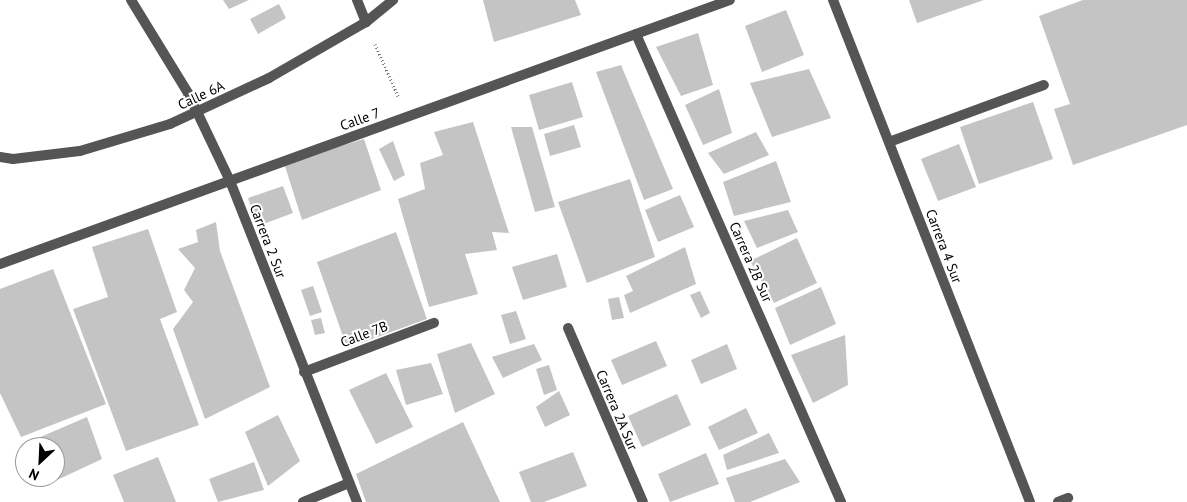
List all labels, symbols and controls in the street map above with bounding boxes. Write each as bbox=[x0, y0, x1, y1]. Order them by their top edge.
street label: Calle 6A bbox=[175, 77, 227, 113]
street label: Calle 7 bbox=[338, 104, 382, 134]
street label: Carrera 2 Sur bbox=[246, 202, 290, 280]
street label: Carrera 4 Sur bbox=[922, 207, 966, 285]
street label: Carrera 2B Sur bbox=[726, 219, 776, 305]
street label: Calle 7B bbox=[338, 317, 390, 351]
street label: Carrera 2A Sur bbox=[592, 367, 642, 453]
north arrow bbox=[15, 437, 65, 487]
text: N bbox=[26, 465, 42, 485]

